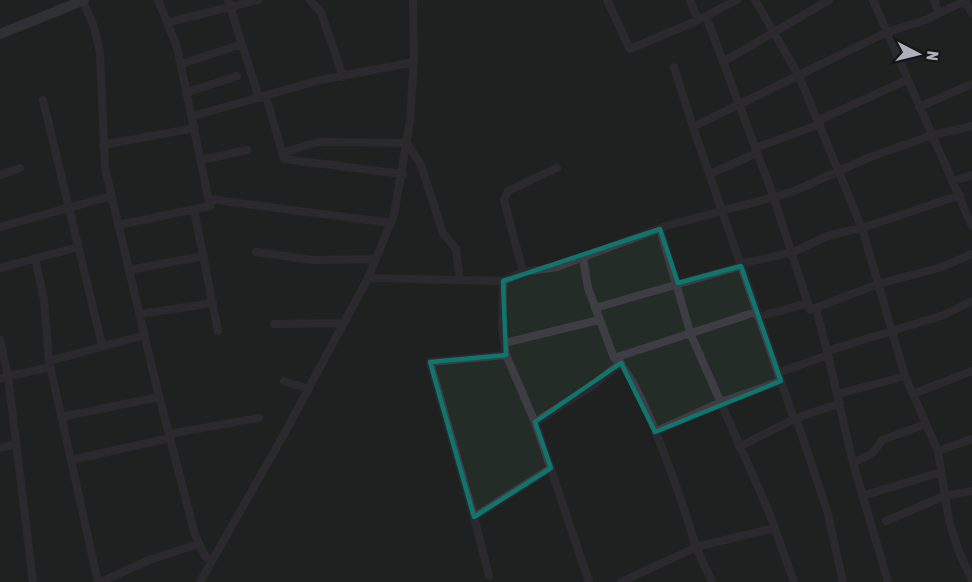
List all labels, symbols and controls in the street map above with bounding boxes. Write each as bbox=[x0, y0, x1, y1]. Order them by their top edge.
north arrow bbox=[888, 24, 948, 84]
text: N bbox=[923, 50, 942, 62]

